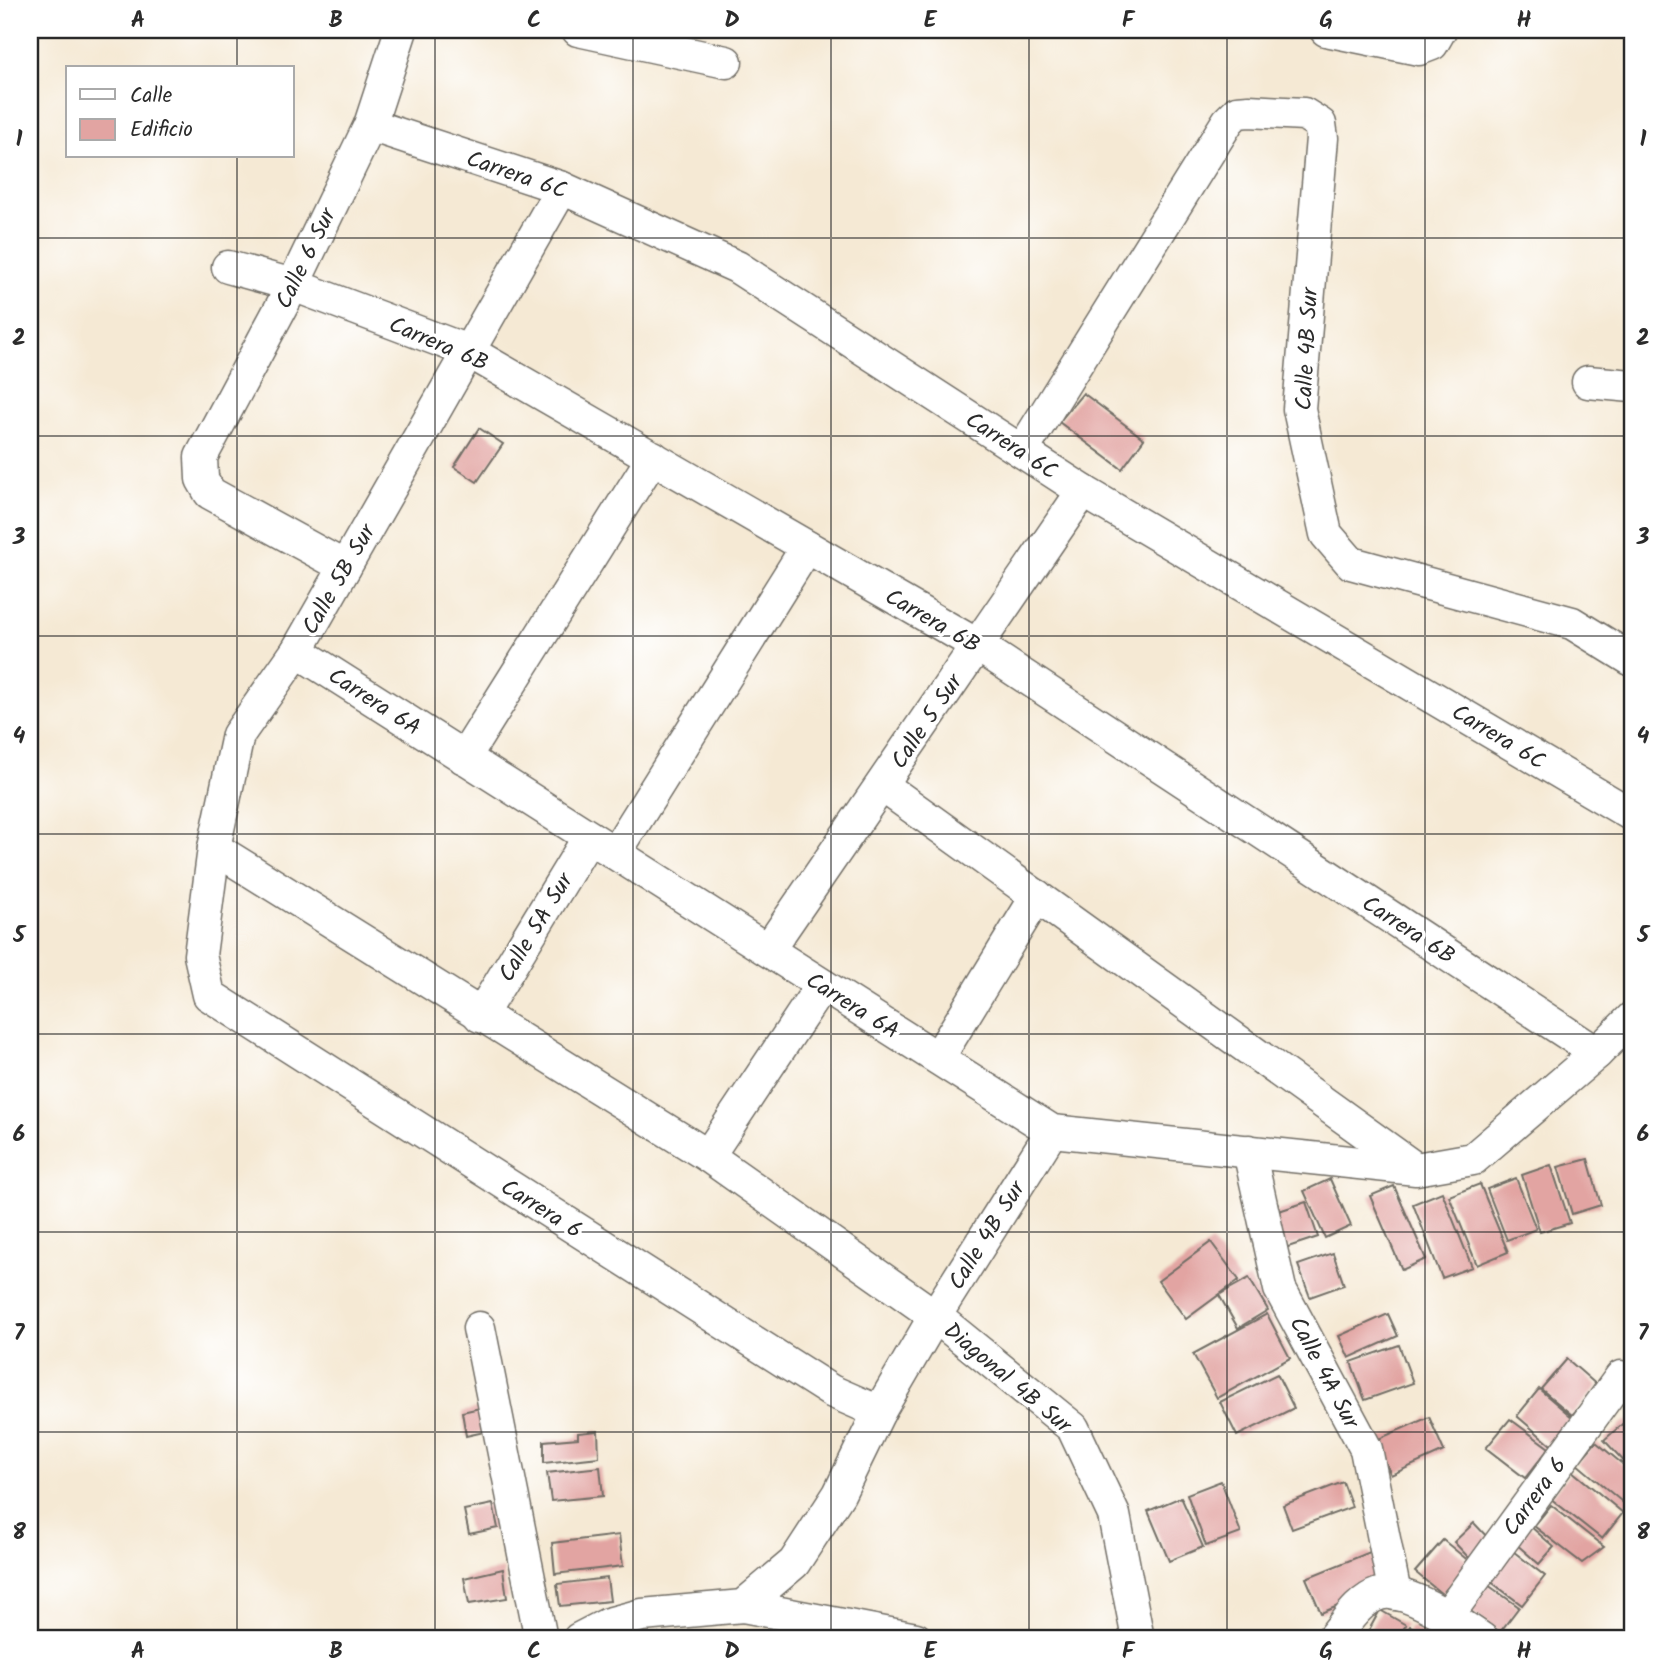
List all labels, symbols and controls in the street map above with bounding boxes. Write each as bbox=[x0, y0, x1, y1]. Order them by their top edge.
text: A bbox=[131, 3, 145, 39]
text: B bbox=[329, 3, 343, 39]
text: C bbox=[527, 3, 541, 39]
text: D bbox=[724, 3, 740, 39]
text: E bbox=[924, 3, 938, 39]
text: F bbox=[1122, 3, 1136, 39]
text: G bbox=[1319, 3, 1333, 39]
text: H bbox=[1517, 3, 1532, 39]
legend bbox=[66, 66, 294, 158]
text: Calle bbox=[130, 80, 173, 113]
text: Edificio bbox=[130, 114, 193, 147]
text: 1 bbox=[16, 122, 23, 158]
text: 1 bbox=[1640, 122, 1647, 158]
street label: Carrera 6C bbox=[461, 142, 572, 210]
street label: Calle 6 Sur bbox=[267, 201, 347, 315]
street label: Calle 4B Sur bbox=[1287, 285, 1329, 411]
street label: Carrera 6B bbox=[383, 308, 494, 382]
text: 2 bbox=[12, 321, 26, 357]
text: 2 bbox=[1636, 321, 1650, 357]
street label: Carrera 6C bbox=[957, 403, 1064, 490]
street label: Calle 5B Sur bbox=[294, 517, 387, 642]
text: 3 bbox=[12, 520, 26, 556]
text: 3 bbox=[1636, 520, 1650, 556]
street label: Carrera 6B bbox=[877, 580, 987, 664]
street label: Carrera 6A bbox=[320, 659, 428, 746]
street label: Calle 5 Sur bbox=[883, 666, 974, 777]
street label: Carrera 6C bbox=[1444, 695, 1552, 780]
text: 4 bbox=[13, 719, 26, 755]
text: 4 bbox=[1637, 719, 1650, 755]
street label: Calle 5A Sur bbox=[490, 865, 584, 990]
street label: Carrera 6B bbox=[1354, 887, 1462, 974]
text: 5 bbox=[12, 918, 27, 954]
text: 5 bbox=[1636, 918, 1651, 954]
street label: Carrera 6A bbox=[798, 964, 906, 1050]
text: 6 bbox=[13, 1117, 25, 1153]
text: 6 bbox=[1637, 1117, 1649, 1153]
street label: Carrera 6 bbox=[493, 1170, 589, 1249]
street label: Calle 4B Sur bbox=[940, 1173, 1036, 1298]
street label: Calle 4A Sur bbox=[1279, 1311, 1368, 1437]
street label: Diagonal 4B Sur bbox=[935, 1314, 1080, 1444]
text: 7 bbox=[14, 1316, 26, 1352]
text: 7 bbox=[1638, 1316, 1650, 1352]
street label: Carrera 6 bbox=[1494, 1450, 1577, 1544]
text: 8 bbox=[12, 1515, 26, 1551]
text: 8 bbox=[1636, 1515, 1650, 1551]
text: A bbox=[131, 1634, 145, 1669]
text: B bbox=[329, 1634, 343, 1669]
text: C bbox=[527, 1634, 541, 1669]
text: D bbox=[724, 1634, 740, 1669]
text: E bbox=[924, 1634, 938, 1669]
text: F bbox=[1122, 1634, 1136, 1669]
text: G bbox=[1319, 1634, 1333, 1669]
text: H bbox=[1517, 1634, 1532, 1669]

